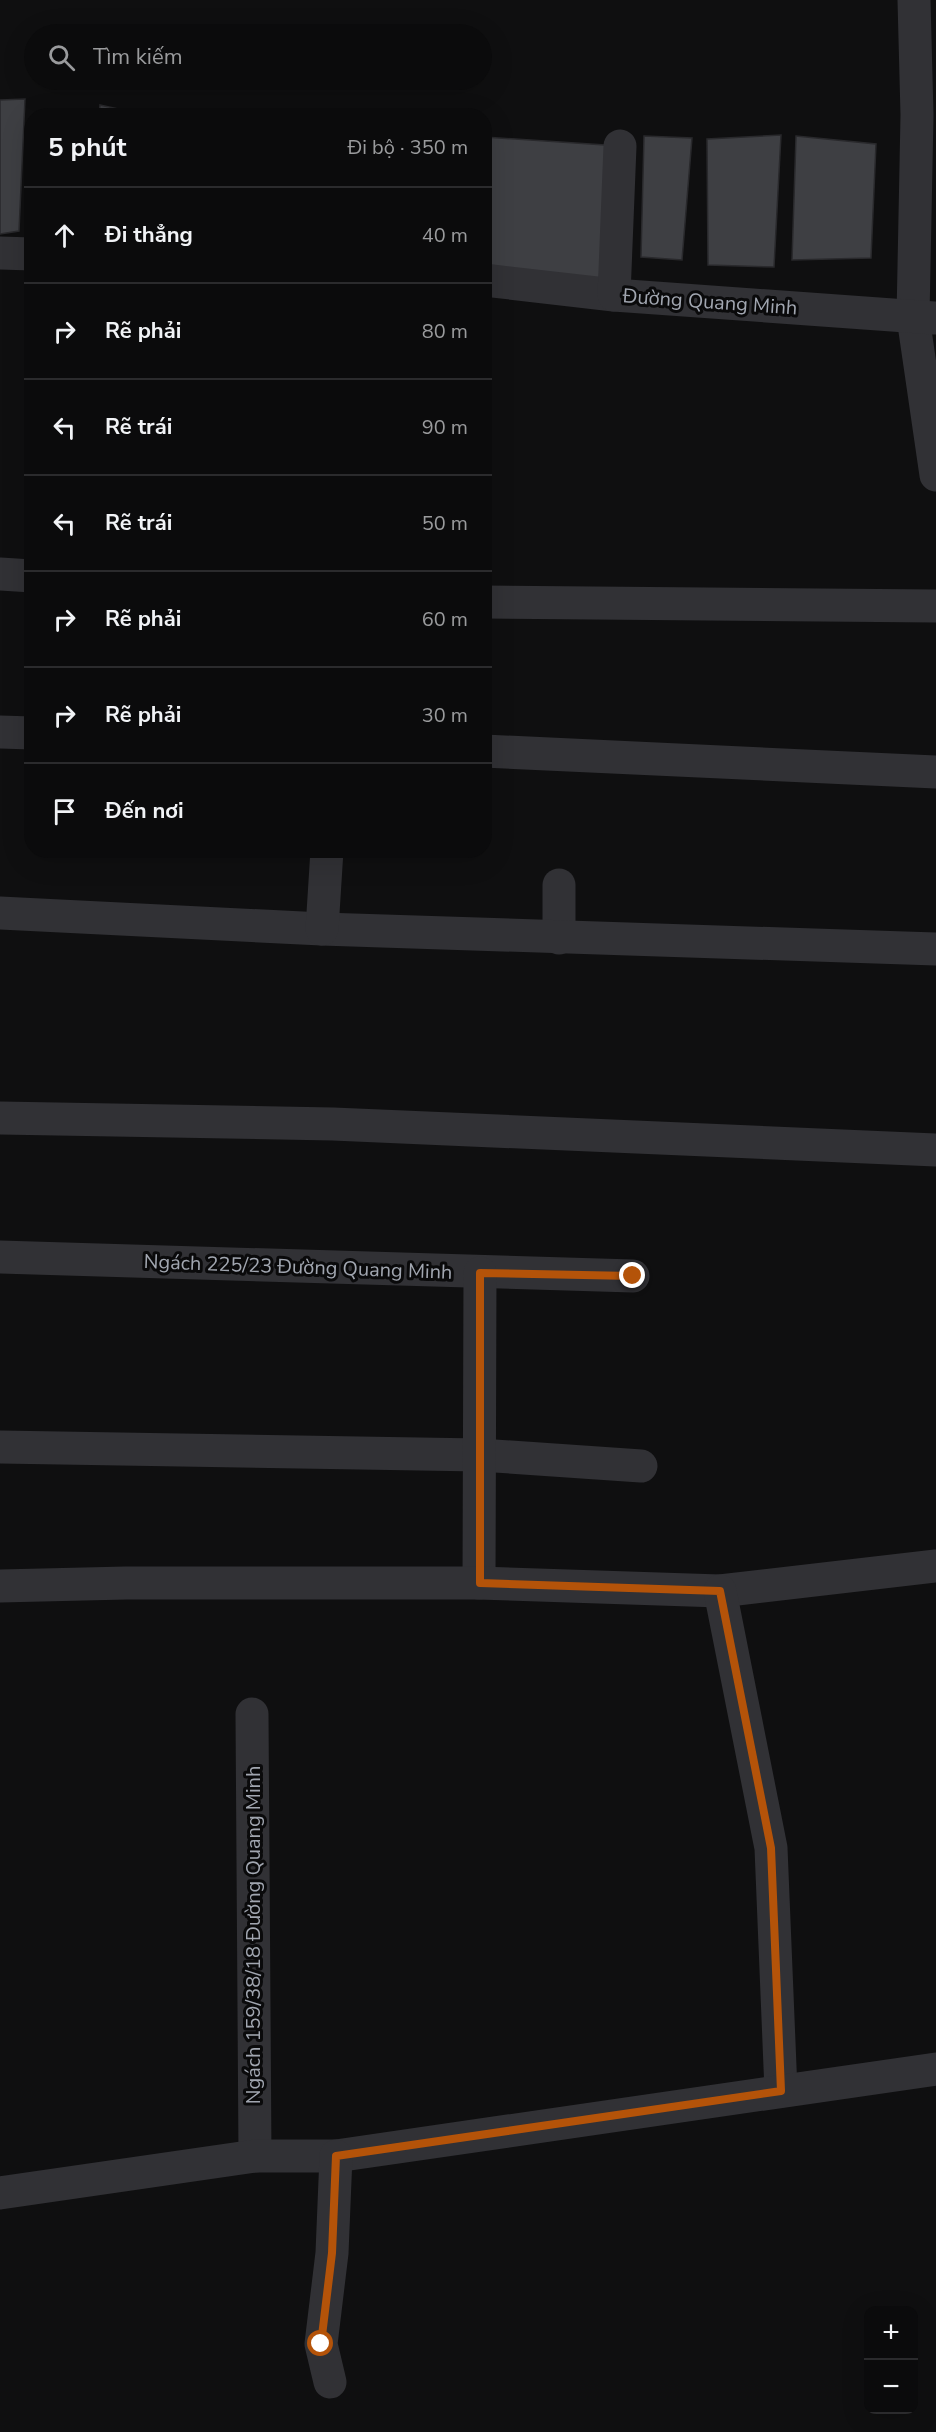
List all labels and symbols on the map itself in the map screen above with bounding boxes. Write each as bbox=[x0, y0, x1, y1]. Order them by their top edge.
street label: Đường Quang Minh bbox=[621, 282, 798, 322]
street label: Ngách 225/23 Đường Quang Minh bbox=[143, 1248, 453, 1286]
route end bbox=[619, 1262, 645, 1288]
street label: Ngách 159/38/18 Đường Quang Minh bbox=[240, 1766, 267, 2104]
route start bbox=[307, 2330, 333, 2356]

